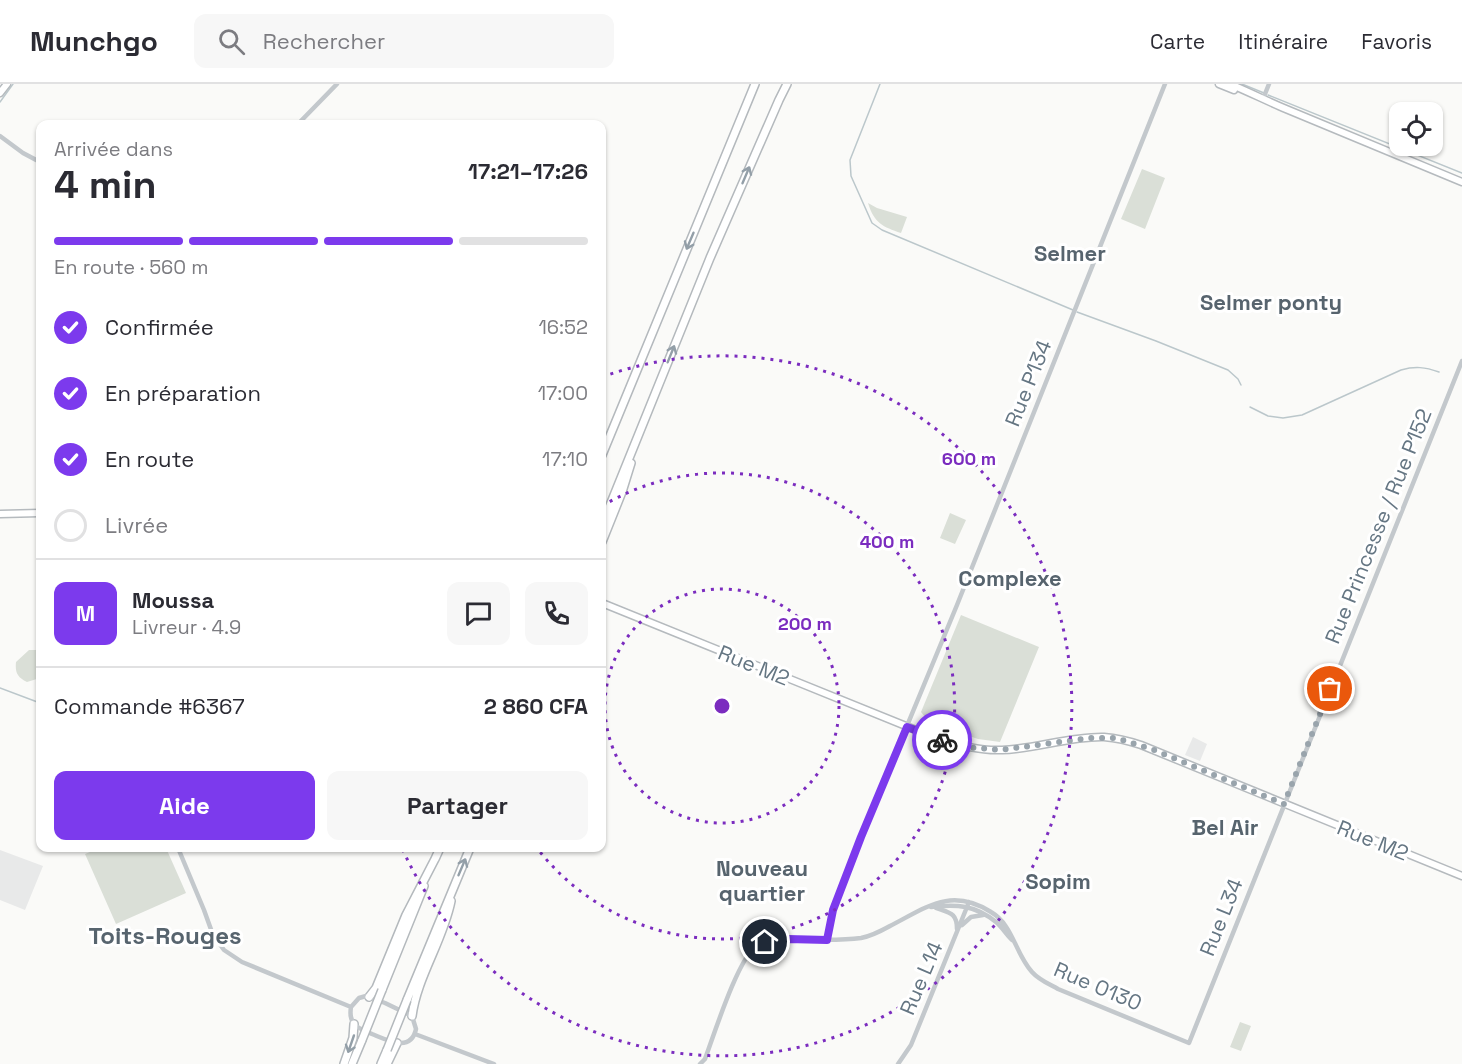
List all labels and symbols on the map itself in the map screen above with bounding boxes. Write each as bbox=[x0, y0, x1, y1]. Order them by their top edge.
one-way arrow bbox=[741, 166, 753, 184]
one-way arrow bbox=[684, 231, 695, 250]
district label: Selmer bbox=[1034, 239, 1106, 267]
district label: Selmer ponty bbox=[1200, 288, 1342, 316]
street label: Rue P134 bbox=[998, 336, 1058, 430]
one-way arrow bbox=[666, 346, 677, 364]
street label: Rue Princesse / Rue P152 bbox=[1318, 405, 1438, 647]
text: 600 m bbox=[942, 447, 996, 470]
text: 400 m bbox=[860, 530, 914, 553]
district label: Complexe bbox=[958, 564, 1062, 592]
text: 200 m bbox=[778, 612, 832, 635]
street label: Rue M2 bbox=[714, 638, 794, 692]
pin bbox=[1304, 663, 1355, 714]
centre of rings bbox=[712, 696, 732, 716]
courier bbox=[912, 710, 972, 770]
district label: Bel Air bbox=[1192, 813, 1259, 841]
street label: Rue M2 bbox=[1333, 813, 1413, 867]
district label: Nouveau quartier bbox=[716, 854, 808, 907]
one-way arrow bbox=[457, 859, 468, 877]
district label: Sopim bbox=[1025, 867, 1091, 895]
street label: Rue L34 bbox=[1193, 874, 1249, 960]
pin bbox=[739, 916, 790, 967]
district label: Toits-Rouges bbox=[88, 920, 242, 951]
street label: Rue L14 bbox=[893, 937, 949, 1019]
street label: Rue O130 bbox=[1050, 955, 1146, 1017]
one-way arrow bbox=[344, 1034, 355, 1053]

